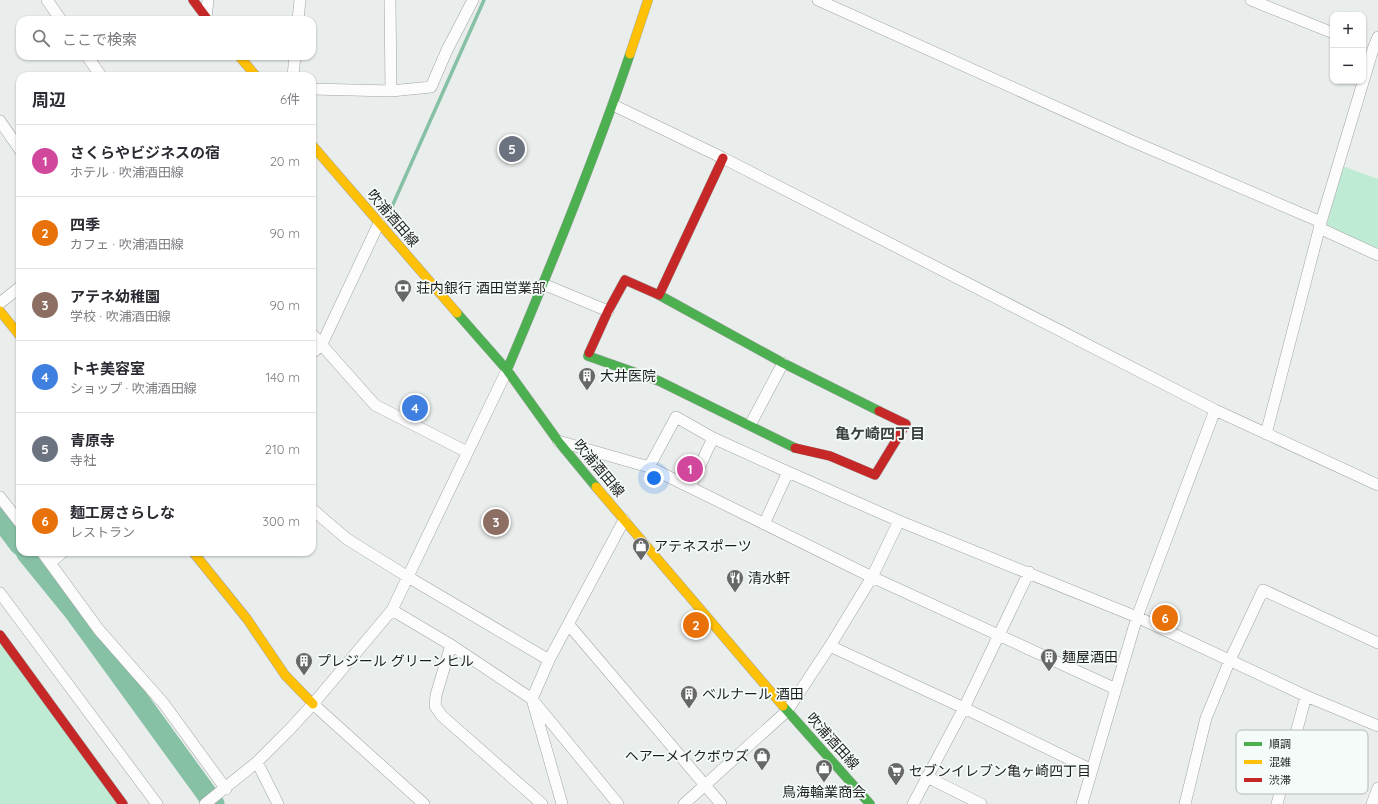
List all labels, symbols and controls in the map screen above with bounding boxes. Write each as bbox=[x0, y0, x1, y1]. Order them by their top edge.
map controls bbox=[1330, 12, 1366, 84]
button: + bbox=[1330, 12, 1366, 48]
search box bbox=[16, 16, 316, 60]
icon: search bbox=[30, 27, 52, 49]
text: ここで検索 bbox=[62, 30, 137, 49]
button: − bbox=[1330, 48, 1366, 84]
text: 周辺 bbox=[32, 89, 66, 110]
text: 6件 bbox=[280, 91, 300, 107]
pin: 5 bbox=[499, 134, 525, 164]
text: さくらやビジネスの宿 bbox=[70, 143, 220, 162]
text: 1 bbox=[42, 153, 48, 169]
text: 20 m bbox=[270, 153, 300, 169]
text: ホテル · 吹浦酒田線 bbox=[70, 164, 184, 180]
street label: 吹浦酒田線 bbox=[363, 186, 423, 250]
text: 四季 bbox=[70, 215, 100, 234]
text: 2 bbox=[41, 225, 49, 241]
text: 90 m bbox=[270, 225, 300, 241]
text: カフェ · 吹浦酒田線 bbox=[70, 236, 184, 252]
bank icon: 荘内銀行 酒田営業部 bbox=[393, 278, 413, 303]
place label: 荘内銀行 酒田営業部 bbox=[416, 279, 546, 297]
text: アテネ幼稚園 bbox=[70, 287, 160, 306]
text: 3 bbox=[42, 297, 48, 313]
text: 90 m bbox=[270, 297, 300, 313]
text: 学校 · 吹浦酒田線 bbox=[70, 308, 171, 324]
text: トキ美容室 bbox=[70, 359, 145, 378]
building icon: 大井医院 bbox=[577, 366, 597, 391]
place label: 大井医院 bbox=[600, 367, 656, 385]
text: 4 bbox=[41, 369, 49, 385]
text: 140 m bbox=[265, 369, 300, 385]
text: ショップ · 吹浦酒田線 bbox=[70, 380, 197, 396]
pin: 4 bbox=[402, 393, 428, 423]
district label: 亀ケ崎四丁目 bbox=[835, 424, 925, 443]
text: 青原寺 bbox=[70, 431, 115, 450]
street label: 吹浦酒田線 bbox=[570, 435, 628, 501]
text: 5 bbox=[41, 441, 49, 457]
text: 210 m bbox=[265, 441, 300, 457]
text: 寺社 bbox=[70, 452, 96, 468]
pin: 1 bbox=[677, 454, 703, 484]
your location bbox=[644, 468, 664, 488]
text: 麺工房さらしな bbox=[70, 503, 175, 522]
pin: 3 bbox=[483, 507, 509, 537]
text: 6 bbox=[41, 513, 49, 529]
text: 300 m bbox=[262, 513, 300, 529]
text: レストラン bbox=[70, 524, 135, 540]
shop icon: アテネスポーツ bbox=[631, 536, 651, 561]
place label: アテネスポーツ bbox=[654, 537, 752, 555]
restaurant icon: 清水軒 bbox=[725, 568, 745, 593]
place label: 清水軒 bbox=[748, 569, 790, 587]
pin: 6 bbox=[1152, 603, 1178, 633]
pin: 2 bbox=[683, 610, 709, 640]
building icon: 麺屋酒田 bbox=[1039, 647, 1059, 672]
place label: 麺屋酒田 bbox=[1062, 648, 1118, 666]
building icon: プレジール グリーンヒル bbox=[294, 651, 314, 676]
place label: プレジール グリーンヒル bbox=[317, 652, 474, 670]
building icon: ベルナール 酒田 bbox=[679, 684, 699, 709]
place label: ベルナール 酒田 bbox=[702, 685, 804, 703]
street label: 吹浦酒田線 bbox=[803, 709, 863, 773]
legend bbox=[1236, 730, 1368, 794]
text: 順調 bbox=[1269, 737, 1291, 751]
shop icon: ヘアーメイクボウズ bbox=[752, 746, 772, 771]
place label: ヘアーメイクボウズ bbox=[625, 747, 749, 765]
text: 混雑 bbox=[1269, 755, 1291, 769]
shop icon: 鳥海輪業商会 bbox=[814, 758, 834, 783]
supermarket icon: セブンイレブン亀ヶ崎四丁目 bbox=[886, 761, 906, 786]
place label: セブンイレブン亀ヶ崎四丁目 bbox=[909, 762, 1091, 780]
text: 渋滞 bbox=[1269, 773, 1291, 787]
place label: 鳥海輪業商会 bbox=[782, 783, 866, 801]

